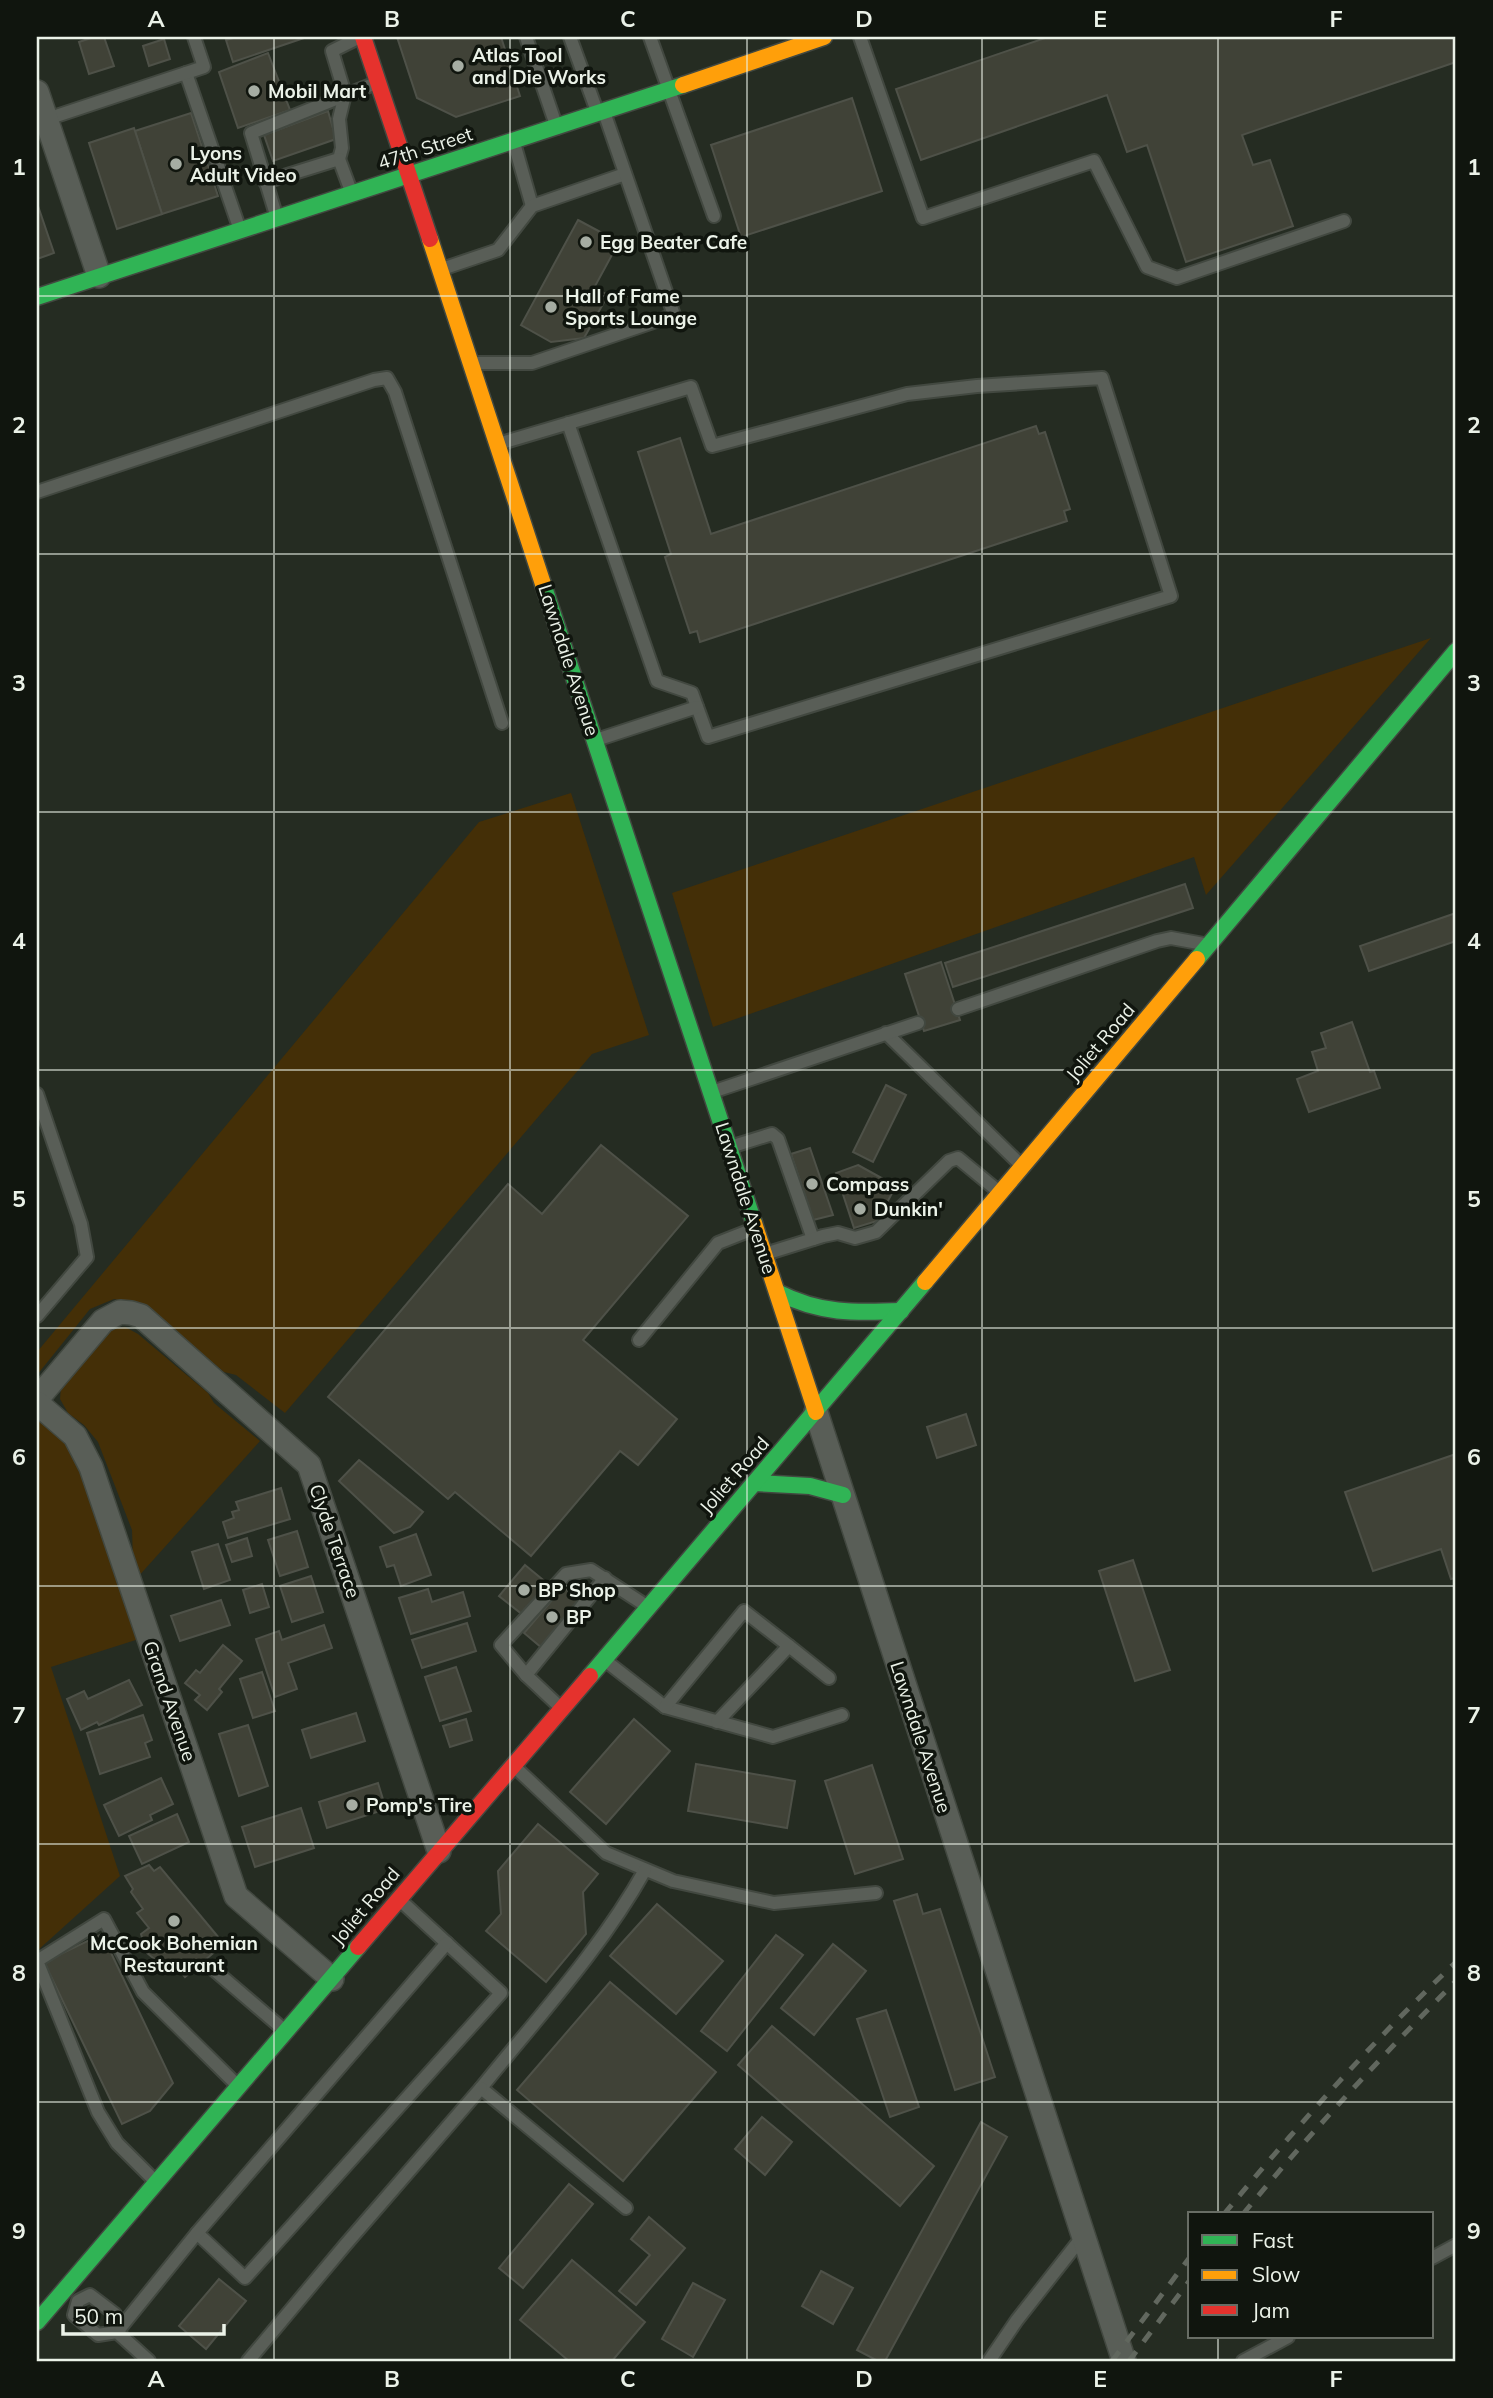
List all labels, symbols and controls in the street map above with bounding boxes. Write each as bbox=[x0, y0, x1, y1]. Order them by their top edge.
text: A bbox=[147, 4, 165, 33]
text: B bbox=[384, 4, 400, 33]
text: C bbox=[620, 4, 636, 33]
text: D bbox=[855, 4, 873, 33]
text: E bbox=[1093, 4, 1107, 33]
text: F bbox=[1329, 4, 1343, 33]
place label: Atlas Tool and Die Works bbox=[472, 43, 606, 89]
marker: Atlas Tool and Die Works bbox=[450, 58, 466, 74]
place label: Mobil Mart bbox=[268, 79, 366, 103]
marker: Mobil Mart bbox=[246, 83, 262, 99]
street label: 47th Street bbox=[375, 121, 476, 175]
place label: Lyons Adult Video bbox=[190, 141, 297, 187]
text: 1 bbox=[12, 152, 26, 181]
text: 1 bbox=[1467, 152, 1481, 181]
marker: Lyons Adult Video bbox=[168, 156, 184, 172]
place label: Egg Beater Cafe bbox=[600, 230, 747, 254]
marker: Egg Beater Cafe bbox=[578, 234, 594, 250]
place label: Hall of Fame Sports Lounge bbox=[565, 284, 697, 330]
marker: Hall of Fame Sports Lounge bbox=[543, 299, 559, 315]
text: 2 bbox=[12, 410, 26, 439]
text: 2 bbox=[1467, 410, 1481, 439]
street label: Lawndale Avenue bbox=[533, 581, 605, 739]
text: 3 bbox=[12, 668, 26, 697]
text: 3 bbox=[1467, 668, 1481, 697]
text: 4 bbox=[12, 926, 26, 955]
text: 4 bbox=[1467, 926, 1481, 955]
street label: Joliet Road bbox=[1060, 998, 1140, 1086]
street label: Lawndale Avenue bbox=[710, 1119, 782, 1277]
place label: Compass bbox=[826, 1172, 909, 1196]
marker: Compass bbox=[804, 1176, 820, 1192]
text: 5 bbox=[12, 1184, 26, 1213]
text: 5 bbox=[1467, 1184, 1481, 1213]
place label: Dunkin' bbox=[874, 1197, 943, 1221]
marker: Dunkin' bbox=[852, 1201, 868, 1217]
street label: Joliet Road bbox=[694, 1431, 774, 1519]
text: 6 bbox=[12, 1442, 26, 1471]
text: 6 bbox=[1467, 1442, 1481, 1471]
street label: Clyde Terrace bbox=[304, 1481, 366, 1601]
place label: BP Shop bbox=[538, 1578, 616, 1602]
marker: BP Shop bbox=[516, 1582, 532, 1598]
place label: BP bbox=[566, 1605, 592, 1629]
marker: BP bbox=[544, 1609, 560, 1625]
street label: Grand Avenue bbox=[138, 1638, 202, 1764]
street label: Lawndale Avenue bbox=[885, 1658, 957, 1816]
text: 7 bbox=[12, 1700, 26, 1729]
text: 7 bbox=[1467, 1700, 1481, 1729]
place label: Pomp's Tire bbox=[366, 1793, 472, 1817]
marker: Pomp's Tire bbox=[344, 1797, 360, 1813]
street label: Joliet Road bbox=[325, 1862, 405, 1950]
marker: McCook Bohemian Restaurant bbox=[166, 1913, 182, 1929]
place label: McCook Bohemian Restaurant bbox=[90, 1931, 258, 1977]
text: 8 bbox=[12, 1958, 26, 1987]
text: 8 bbox=[1467, 1958, 1481, 1987]
legend bbox=[1188, 2212, 1434, 2338]
text: 9 bbox=[12, 2216, 26, 2245]
text: 9 bbox=[1467, 2216, 1481, 2245]
text: Fast bbox=[1252, 2227, 1294, 2253]
text: Slow bbox=[1252, 2261, 1300, 2287]
scale bar bbox=[63, 2293, 224, 2337]
text: Jam bbox=[1252, 2297, 1290, 2323]
text: 50 m bbox=[74, 2303, 123, 2329]
text: A bbox=[147, 2364, 165, 2393]
text: B bbox=[384, 2364, 400, 2393]
text: C bbox=[620, 2364, 636, 2393]
text: D bbox=[855, 2364, 873, 2393]
text: E bbox=[1093, 2364, 1107, 2393]
text: F bbox=[1329, 2364, 1343, 2393]

